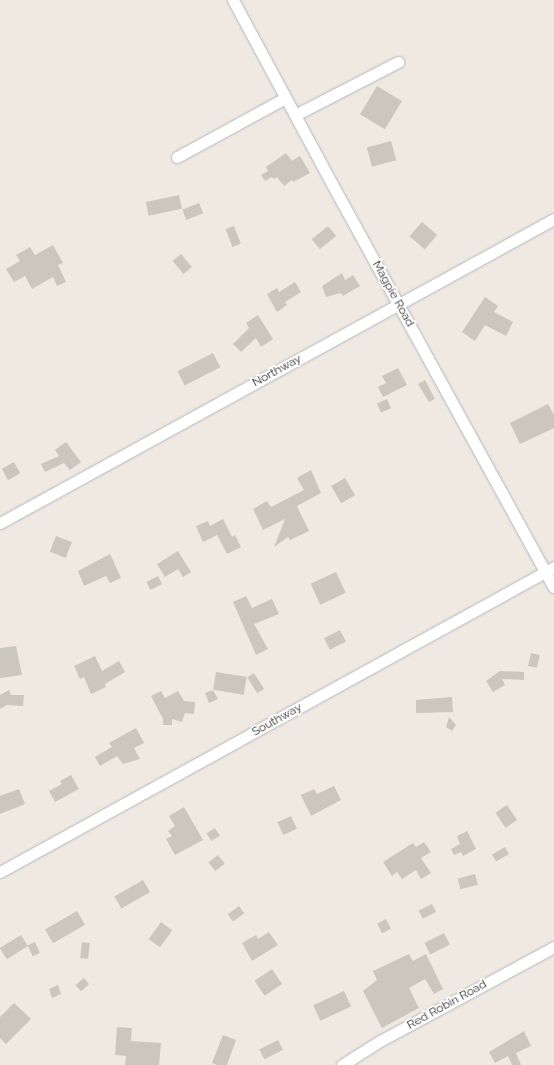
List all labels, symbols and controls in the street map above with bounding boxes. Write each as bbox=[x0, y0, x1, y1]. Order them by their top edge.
street label: Magpie Road bbox=[369, 258, 417, 330]
street label: Northway bbox=[250, 352, 304, 390]
street label: Southway bbox=[250, 700, 304, 740]
street label: Red Robin Road bbox=[405, 977, 489, 1033]

